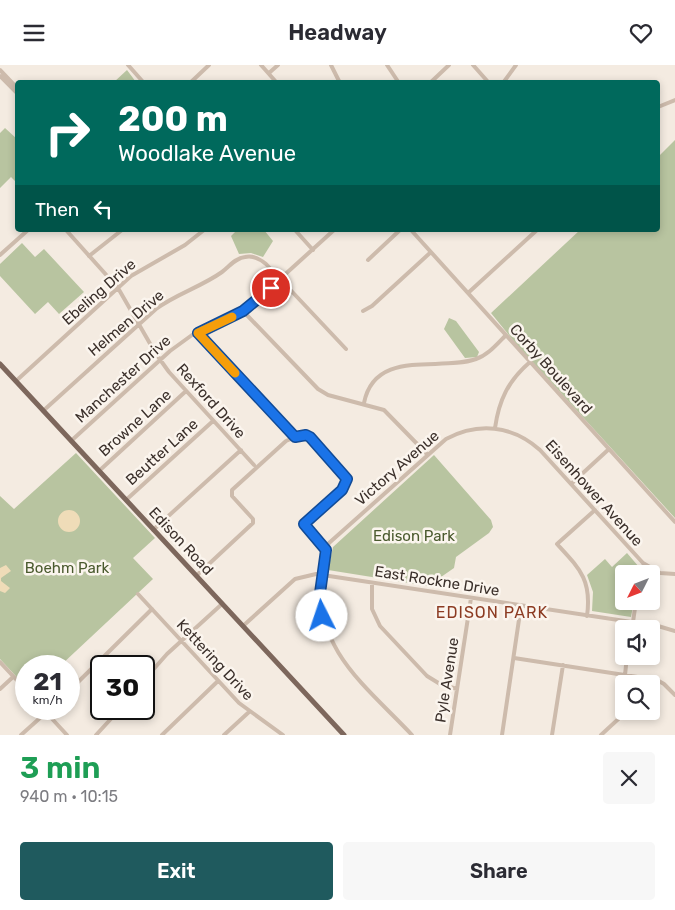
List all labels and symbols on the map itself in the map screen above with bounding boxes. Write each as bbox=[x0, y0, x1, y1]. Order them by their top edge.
street label: Ebeling Drive bbox=[59, 255, 139, 329]
pin bbox=[250, 267, 292, 309]
street label: Helmen Drive bbox=[84, 286, 168, 360]
street label: Corby Boulevard bbox=[506, 320, 596, 418]
street label: Manchester Drive bbox=[72, 331, 174, 427]
street label: Rexford Drive bbox=[173, 360, 249, 442]
street label: Browne Lane bbox=[95, 386, 175, 460]
street label: Beutter Lane bbox=[122, 415, 202, 489]
street label: Victory Avenue bbox=[351, 427, 443, 509]
street label: Eisenhower Avenue bbox=[542, 436, 646, 550]
street label: Edison Road bbox=[145, 503, 217, 579]
park label: Edison Park bbox=[373, 527, 455, 545]
park label: Boehm Park bbox=[25, 559, 109, 577]
street label: East Rockne Drive bbox=[373, 562, 501, 600]
north arrow bbox=[615, 565, 660, 610]
position arrow bbox=[295, 589, 347, 641]
district label: EDISON PARK bbox=[436, 603, 548, 622]
street label: Kettering Drive bbox=[173, 616, 257, 704]
street label: Pyle Avenue bbox=[431, 636, 463, 724]
speed limit sign: 30 bbox=[90, 655, 155, 720]

